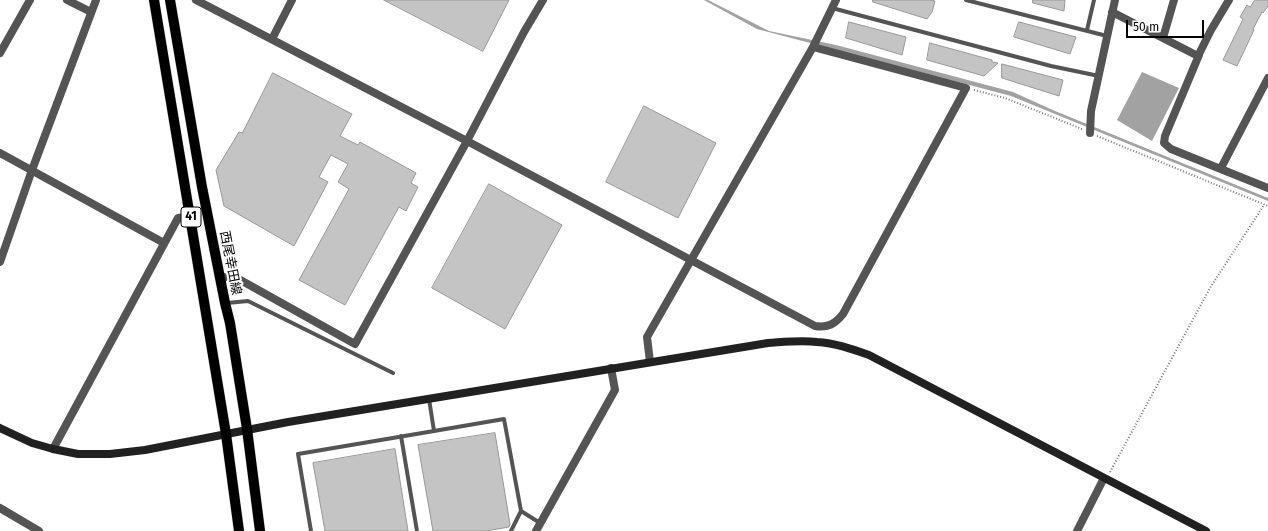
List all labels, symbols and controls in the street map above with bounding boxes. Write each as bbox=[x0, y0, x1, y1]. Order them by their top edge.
scale bar bbox=[1128, 12, 1206, 38]
text: 50 m bbox=[1133, 20, 1159, 34]
road number: 41 bbox=[181, 207, 201, 227]
street label: 西尾幸田線 bbox=[216, 230, 244, 296]

